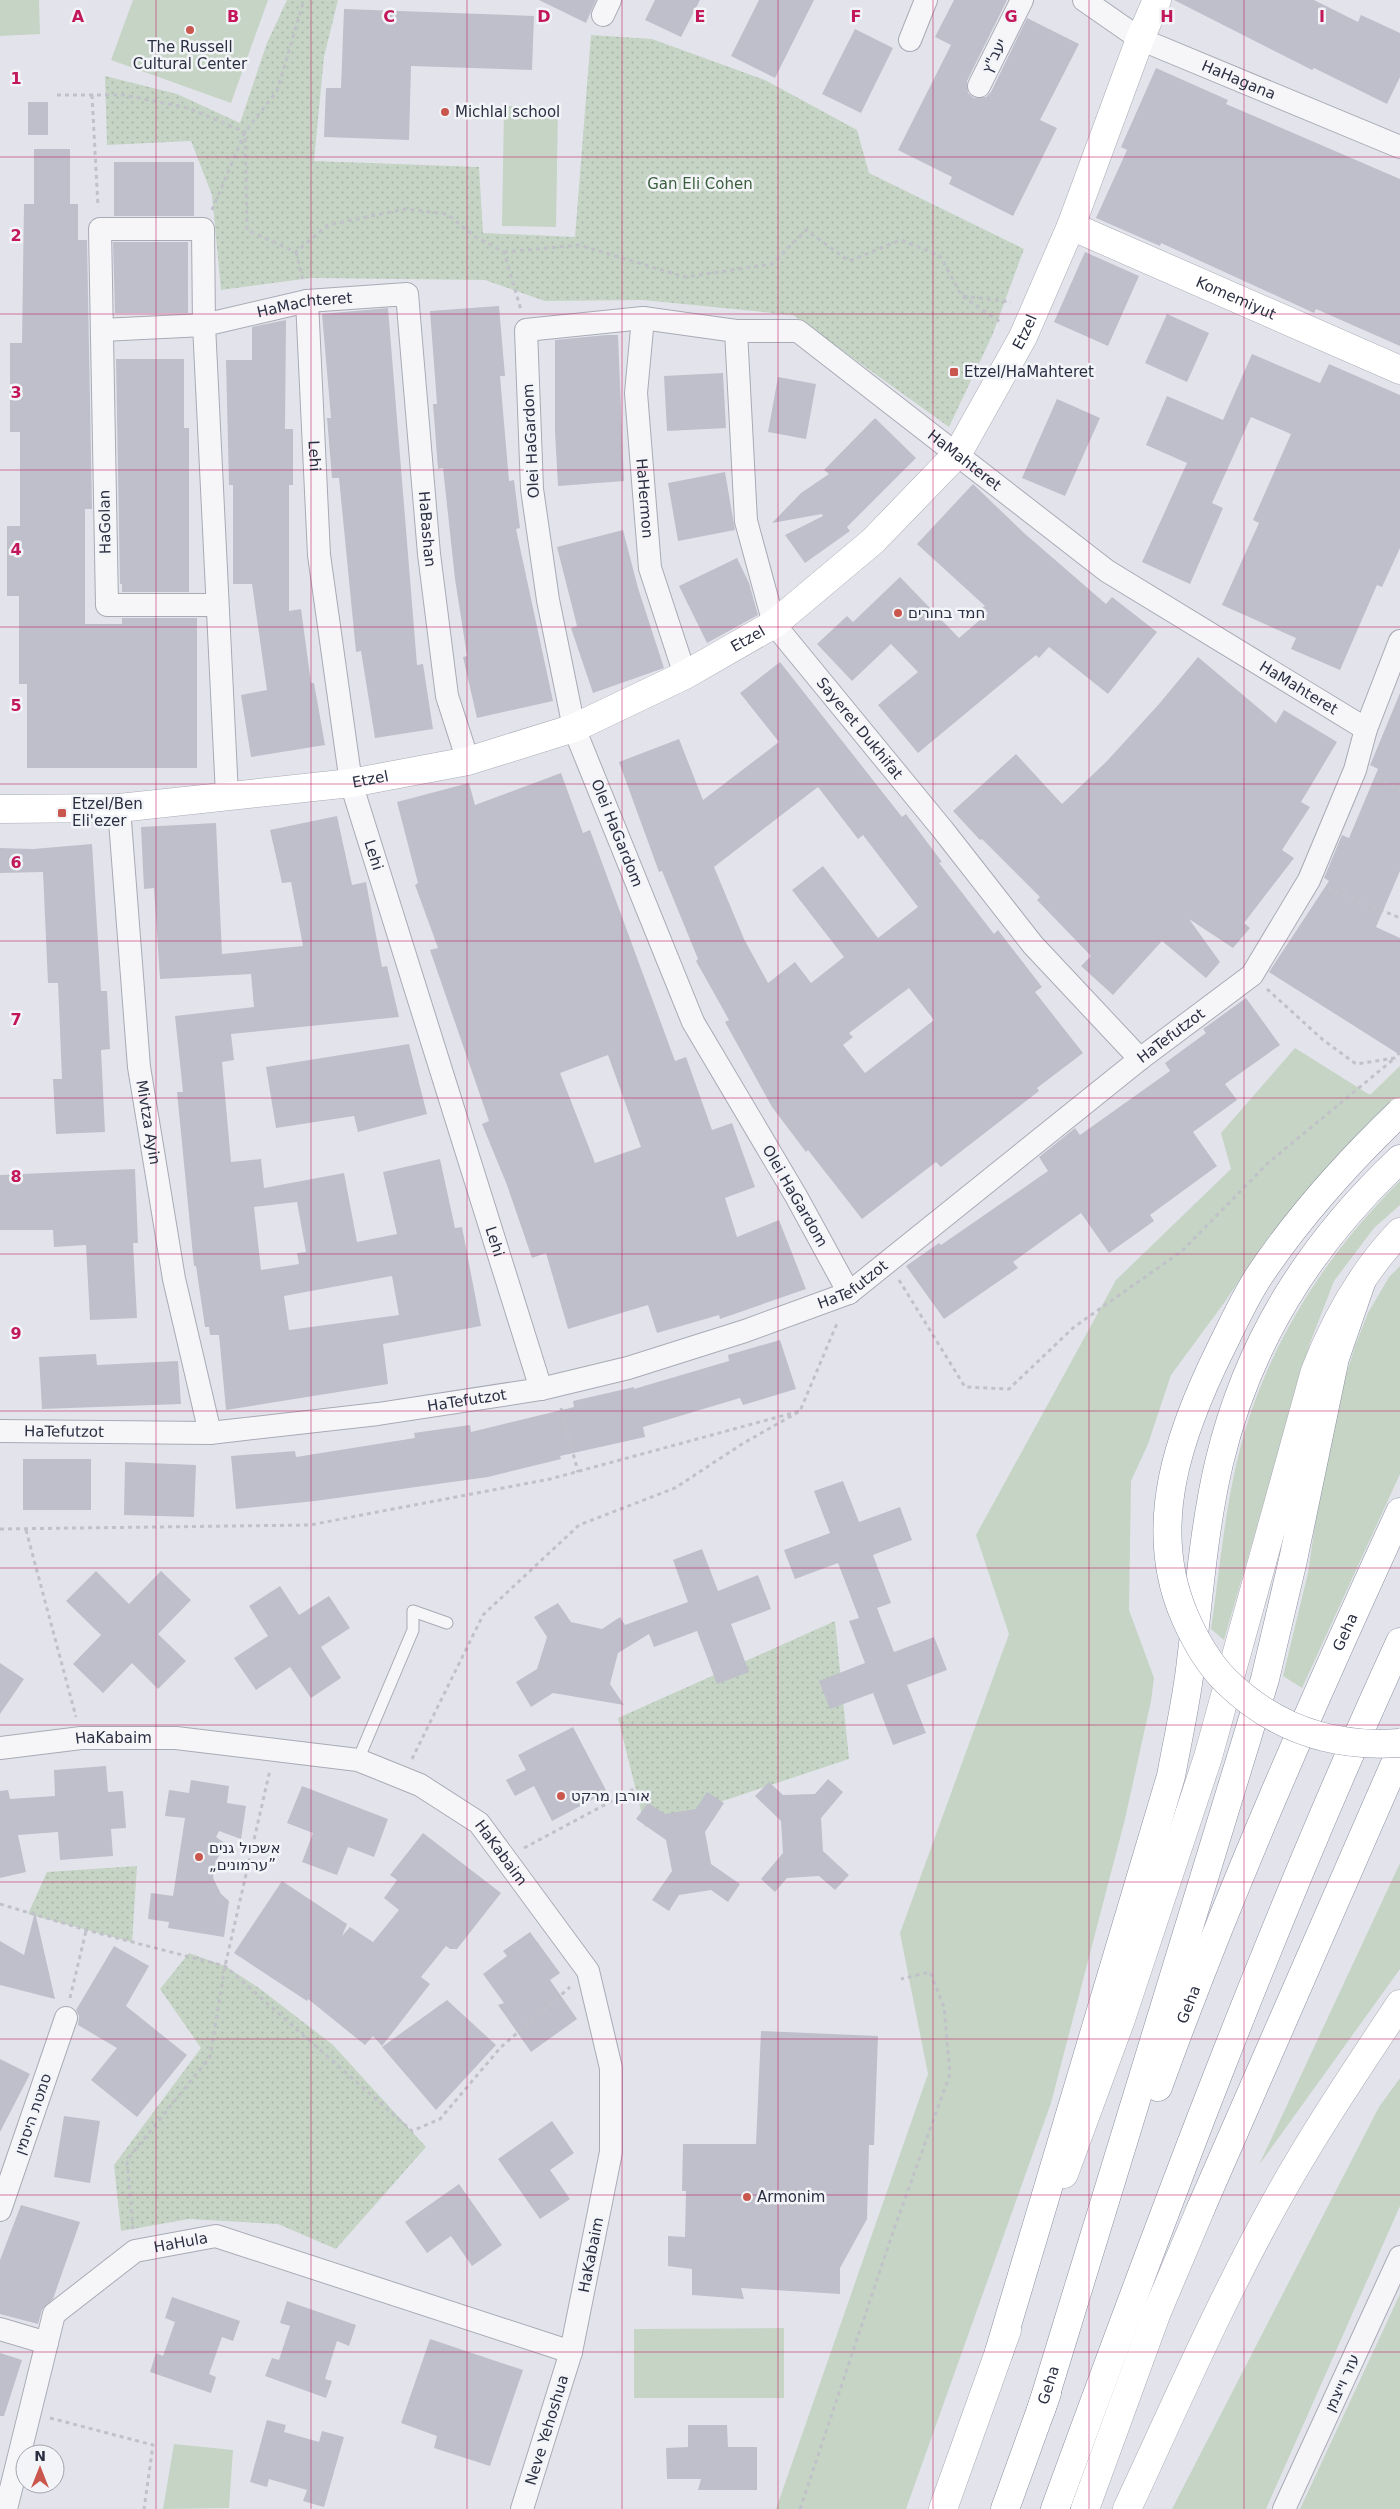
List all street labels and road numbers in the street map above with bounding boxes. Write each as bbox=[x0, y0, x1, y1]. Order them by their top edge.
street label: יעב"ץ bbox=[978, 36, 1010, 76]
street label: HaHagana bbox=[1199, 57, 1278, 103]
street label: Komemiyut bbox=[1193, 273, 1279, 324]
street label: HaMachteret bbox=[255, 289, 353, 321]
street label: Etzel bbox=[1009, 312, 1041, 353]
street label: Olei HaGardom bbox=[519, 383, 543, 499]
street label: HaMahteret bbox=[924, 426, 1005, 494]
street label: Lehi bbox=[305, 440, 324, 472]
street label: HaHermon bbox=[632, 458, 657, 539]
street label: HaGolan bbox=[95, 490, 115, 554]
street label: HaBashan bbox=[415, 490, 440, 568]
street label: Etzel bbox=[728, 622, 768, 656]
street label: HaMahteret bbox=[1256, 657, 1341, 719]
street label: Sayeret Dukhifat bbox=[813, 674, 907, 783]
street label: Etzel bbox=[351, 767, 390, 792]
street label: Olei HaGardom bbox=[587, 776, 647, 890]
street label: Lehi bbox=[360, 838, 387, 873]
street label: HaTefutzot bbox=[1134, 1005, 1208, 1067]
street label: Mivtza Ayin bbox=[132, 1079, 164, 1166]
street label: Olei HaGardom bbox=[759, 1142, 831, 1250]
street label: Lehi bbox=[482, 1224, 508, 1259]
street label: HaTefutzot bbox=[815, 1256, 891, 1313]
street label: HaTefutzot bbox=[426, 1385, 508, 1415]
street label: HaTefutzot bbox=[24, 1422, 104, 1441]
street label: Geha bbox=[1329, 1610, 1362, 1654]
street label: HaKabaim bbox=[74, 1728, 152, 1748]
street label: HaKabaim bbox=[471, 1817, 531, 1889]
street label: Geha bbox=[1173, 1983, 1204, 2026]
street label: סמטת היסמין bbox=[11, 2071, 55, 2157]
street label: HaKabaim bbox=[575, 2216, 607, 2294]
street label: HaHula bbox=[152, 2229, 209, 2256]
street label: עזר וייצמן bbox=[1321, 2351, 1363, 2415]
street label: Geha bbox=[1034, 2364, 1063, 2407]
street label: Neve Yehoshua bbox=[522, 2373, 572, 2487]

